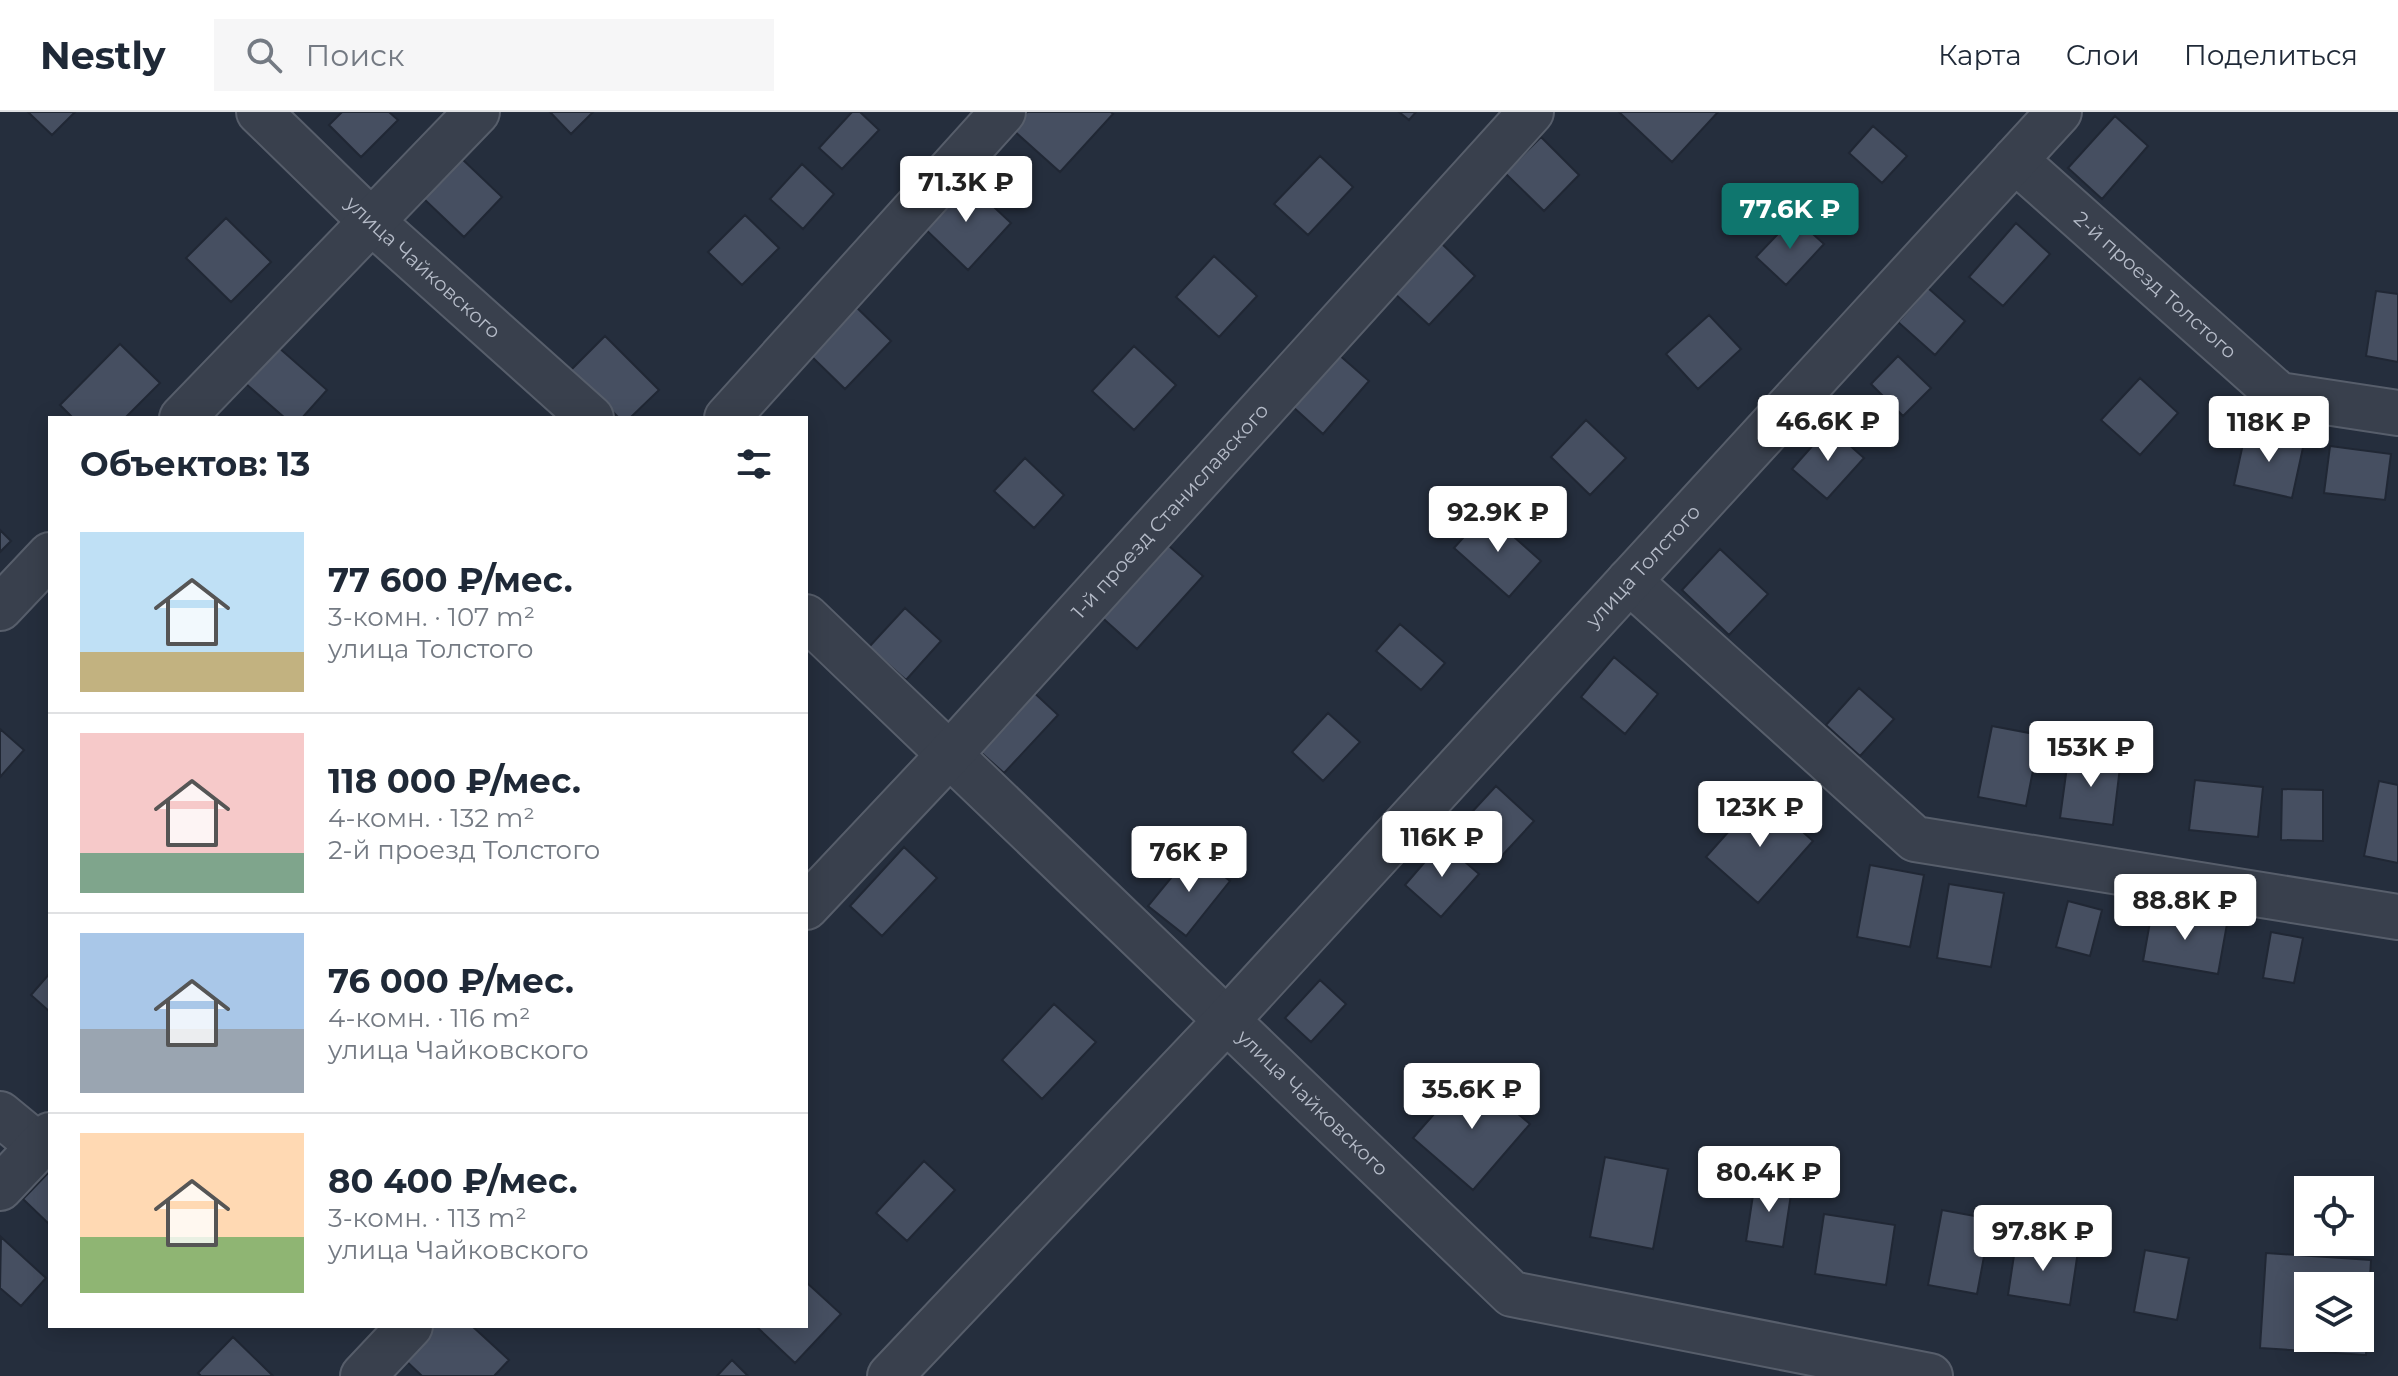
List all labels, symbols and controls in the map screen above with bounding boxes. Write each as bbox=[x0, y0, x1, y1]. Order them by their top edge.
search box bbox=[214, 19, 774, 91]
text: Nestly bbox=[40, 32, 166, 79]
icon: search bbox=[242, 33, 286, 77]
text: Поиск bbox=[306, 37, 404, 74]
text: Карта bbox=[1938, 38, 2022, 72]
text: Слои bbox=[2066, 38, 2140, 72]
text: Поделиться bbox=[2184, 38, 2358, 72]
pin: 71.3K ₽ bbox=[892, 156, 1040, 224]
text: 71.3K ₽ bbox=[918, 166, 1014, 198]
pin: 77.6K ₽ bbox=[1716, 183, 1864, 251]
street label: улица Чайковского bbox=[340, 190, 506, 343]
text: 77.6K ₽ bbox=[1740, 193, 1840, 225]
street label: 2-й проезд Толстого bbox=[2069, 206, 2242, 364]
pin: 46.6K ₽ bbox=[1754, 395, 1902, 463]
pin: 118K ₽ bbox=[2204, 396, 2334, 464]
street label: 1-й проезд Станиславского bbox=[1066, 398, 1274, 624]
text: 46.6K ₽ bbox=[1776, 405, 1880, 437]
text: 118K ₽ bbox=[2227, 406, 2311, 438]
icon: filters bbox=[732, 442, 776, 486]
text: Объектов: 13 bbox=[80, 443, 310, 485]
pin: 92.9K ₽ bbox=[1424, 486, 1572, 554]
text: 92.9K ₽ bbox=[1447, 496, 1549, 528]
street label: улица Толстого bbox=[1580, 500, 1705, 633]
text: 77 600 ₽/мес. bbox=[328, 559, 573, 601]
icon: home bbox=[144, 564, 240, 660]
text: 3-комн. · 107 m² bbox=[328, 601, 535, 633]
text: улица Толстого bbox=[328, 633, 534, 665]
pin: 153K ₽ bbox=[2026, 721, 2156, 789]
text: 153K ₽ bbox=[2047, 731, 2135, 763]
text: 118 000 ₽/мес. bbox=[328, 760, 581, 802]
icon: home bbox=[144, 765, 240, 861]
pin: 123K ₽ bbox=[1695, 781, 1825, 849]
text: 123K ₽ bbox=[1716, 791, 1804, 823]
text: 4-комн. · 132 m² bbox=[328, 802, 535, 834]
pin: 116K ₽ bbox=[1377, 811, 1507, 879]
text: 116K ₽ bbox=[1400, 821, 1484, 853]
pin: 76K ₽ bbox=[1133, 826, 1245, 894]
text: 2-й проезд Толстого bbox=[328, 834, 600, 866]
text: 76K ₽ bbox=[1150, 836, 1228, 868]
pin: 88.8K ₽ bbox=[2111, 874, 2259, 942]
text: 88.8K ₽ bbox=[2132, 884, 2238, 916]
text: 76 000 ₽/мес. bbox=[328, 960, 574, 1002]
icon: home bbox=[144, 965, 240, 1061]
text: 4-комн. · 116 m² bbox=[328, 1002, 531, 1034]
street label: улица Чайковского bbox=[1231, 1024, 1393, 1181]
text: улица Чайковского bbox=[328, 1034, 589, 1066]
pin: 35.6K ₽ bbox=[1398, 1063, 1546, 1131]
text: 35.6K ₽ bbox=[1422, 1073, 1522, 1105]
pin: 80.4K ₽ bbox=[1695, 1146, 1843, 1214]
text: 80.4K ₽ bbox=[1716, 1156, 1822, 1188]
text: 80 400 ₽/мес. bbox=[328, 1160, 578, 1202]
icon: home bbox=[144, 1165, 240, 1261]
map controls bbox=[2294, 1176, 2374, 1352]
button: locate bbox=[2294, 1176, 2374, 1256]
text: 3-комн. · 113 m² bbox=[328, 1202, 527, 1234]
pin: 97.8K ₽ bbox=[1969, 1205, 2117, 1273]
text: 97.8K ₽ bbox=[1992, 1215, 2094, 1247]
text: улица Чайковского bbox=[328, 1234, 589, 1266]
button: layers bbox=[2294, 1272, 2374, 1352]

